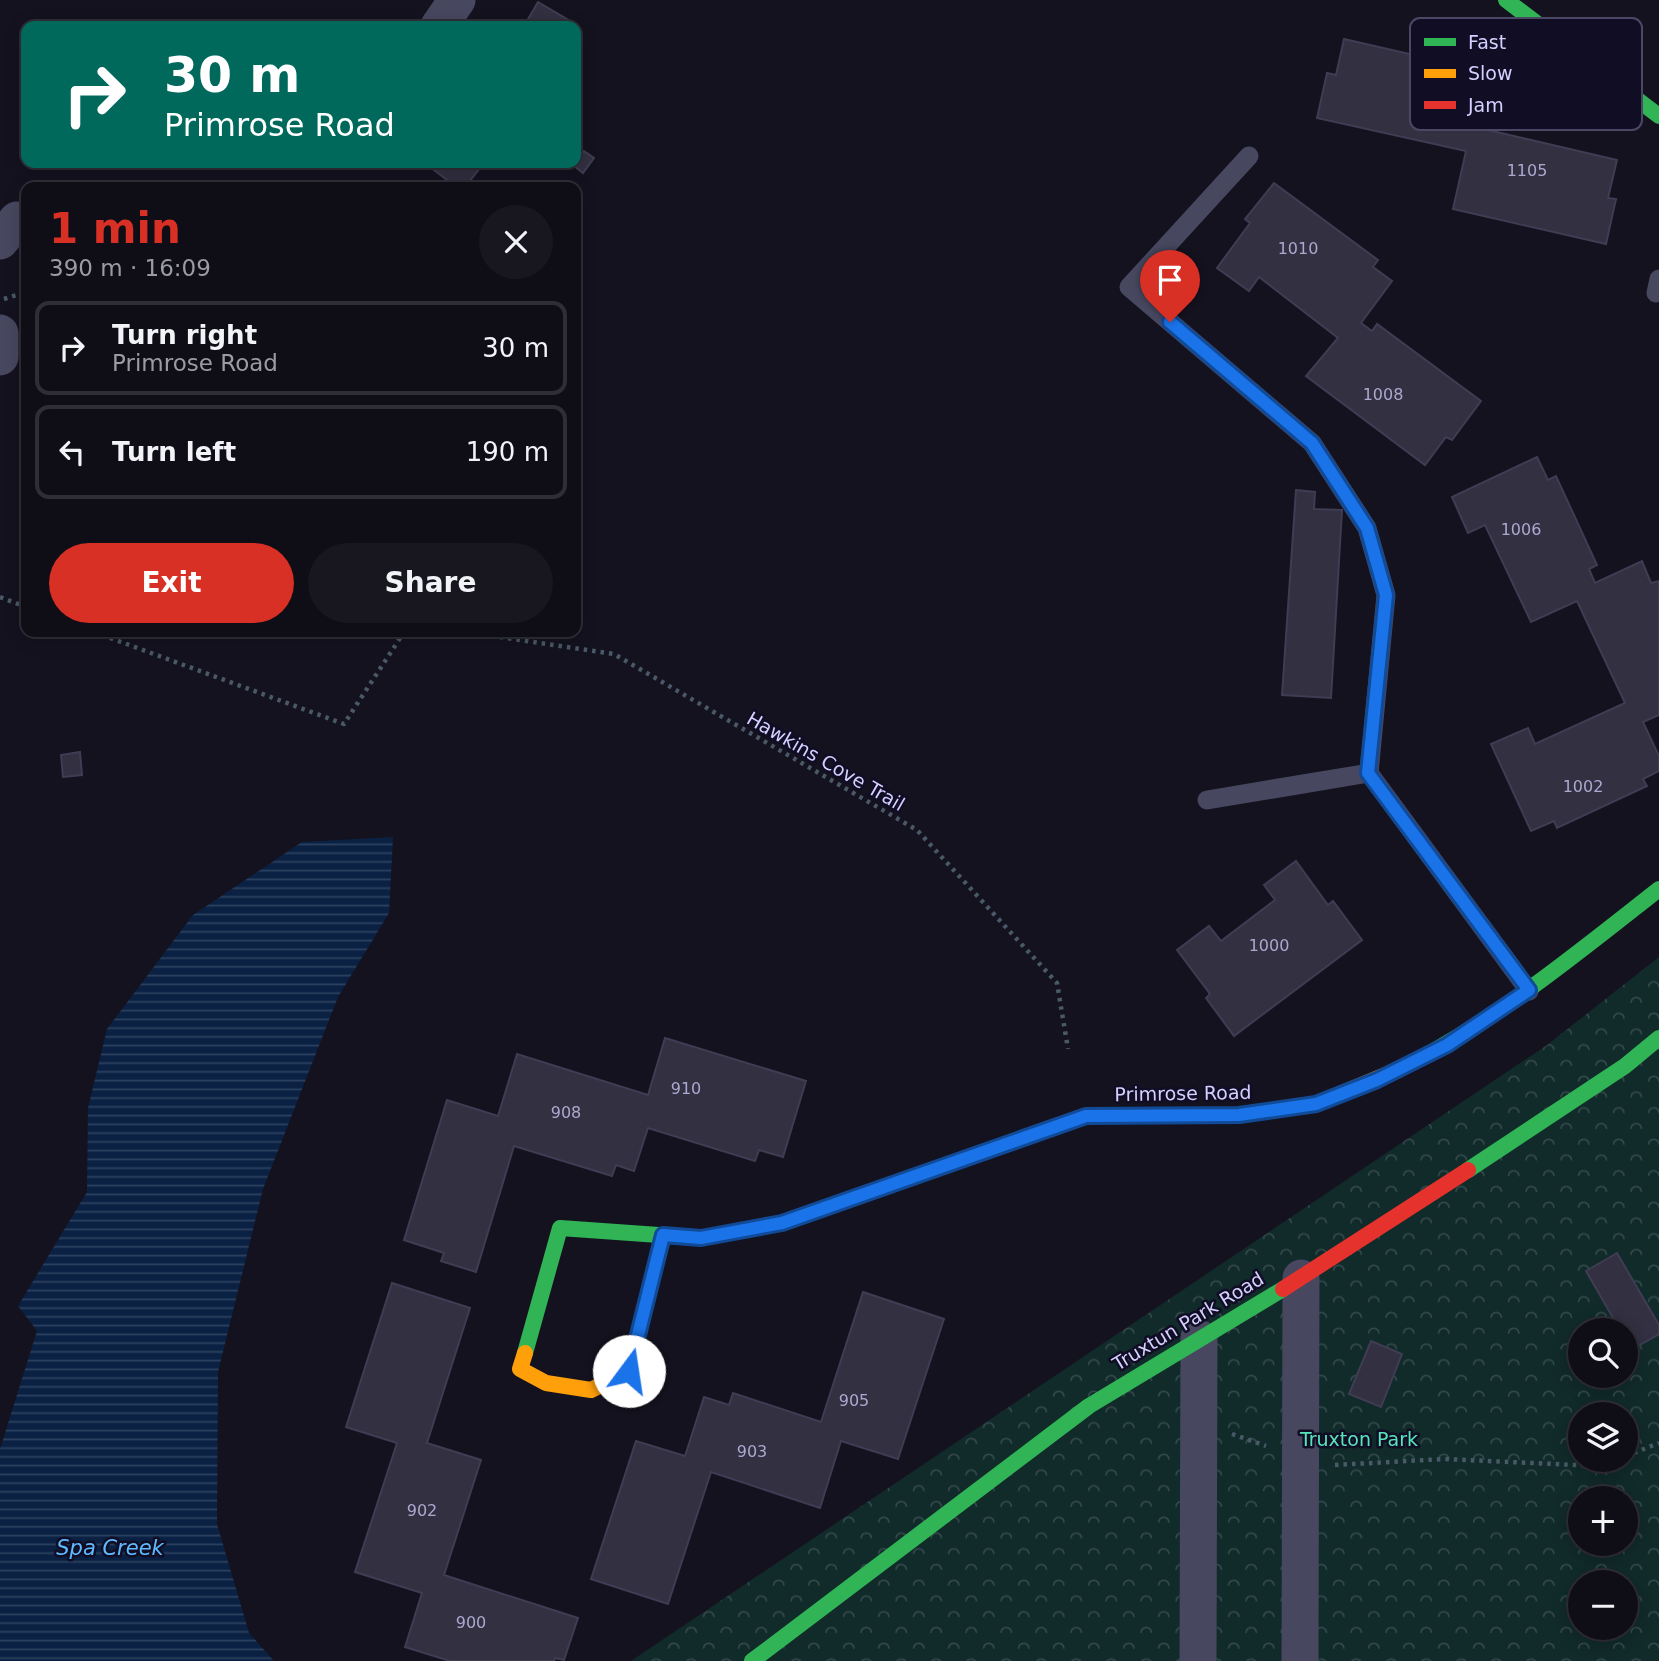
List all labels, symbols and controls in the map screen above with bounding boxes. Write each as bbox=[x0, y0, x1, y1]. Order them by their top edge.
legend bbox=[1410, 18, 1642, 130]
text: Fast bbox=[1468, 31, 1506, 53]
text: 30 m bbox=[164, 47, 300, 104]
icon: right bbox=[49, 49, 140, 140]
text: Slow bbox=[1468, 62, 1513, 84]
text: Jam bbox=[1467, 94, 1504, 116]
text: Primrose Road bbox=[164, 106, 395, 144]
house number: 1105 bbox=[1507, 161, 1547, 180]
text: 1 min bbox=[49, 204, 181, 253]
button: close bbox=[479, 205, 553, 279]
house number: 1010 bbox=[1278, 239, 1318, 258]
pin bbox=[1140, 250, 1200, 322]
text: 390 m · 16:09 bbox=[49, 255, 211, 281]
icon: arrive bbox=[1151, 261, 1189, 299]
text: Turn right bbox=[112, 320, 257, 350]
icon: right bbox=[53, 329, 91, 367]
text: 30 m bbox=[482, 333, 549, 363]
text: Primrose Road bbox=[112, 350, 278, 376]
house number: 1008 bbox=[1363, 385, 1403, 404]
icon: left bbox=[53, 433, 91, 471]
text: Turn left bbox=[112, 437, 236, 467]
text: 190 m bbox=[466, 437, 549, 467]
house number: 1006 bbox=[1501, 520, 1541, 539]
button: Exit bbox=[49, 543, 294, 623]
button: Share bbox=[308, 543, 553, 623]
street label: Hawkins Cove Trail bbox=[743, 707, 909, 815]
house number: 1002 bbox=[1563, 777, 1603, 796]
house number: 1000 bbox=[1249, 936, 1289, 955]
house number: 910 bbox=[671, 1079, 701, 1098]
street label: Primrose Road bbox=[1114, 1081, 1252, 1105]
house number: 908 bbox=[551, 1103, 581, 1122]
street label: Truxtun Park Road bbox=[1108, 1267, 1267, 1375]
map controls bbox=[1568, 1318, 1638, 1640]
button: search bbox=[1568, 1318, 1638, 1388]
position arrow bbox=[592, 1334, 666, 1408]
house number: 905 bbox=[839, 1391, 869, 1410]
button: layers bbox=[1568, 1402, 1638, 1472]
park label: Truxton Park bbox=[1299, 1428, 1418, 1450]
house number: 903 bbox=[737, 1442, 767, 1461]
button: + bbox=[1568, 1486, 1638, 1556]
house number: 902 bbox=[407, 1501, 437, 1520]
water label: Spa Creek bbox=[56, 1536, 165, 1560]
button: − bbox=[1568, 1570, 1638, 1640]
house number: 900 bbox=[456, 1613, 486, 1632]

